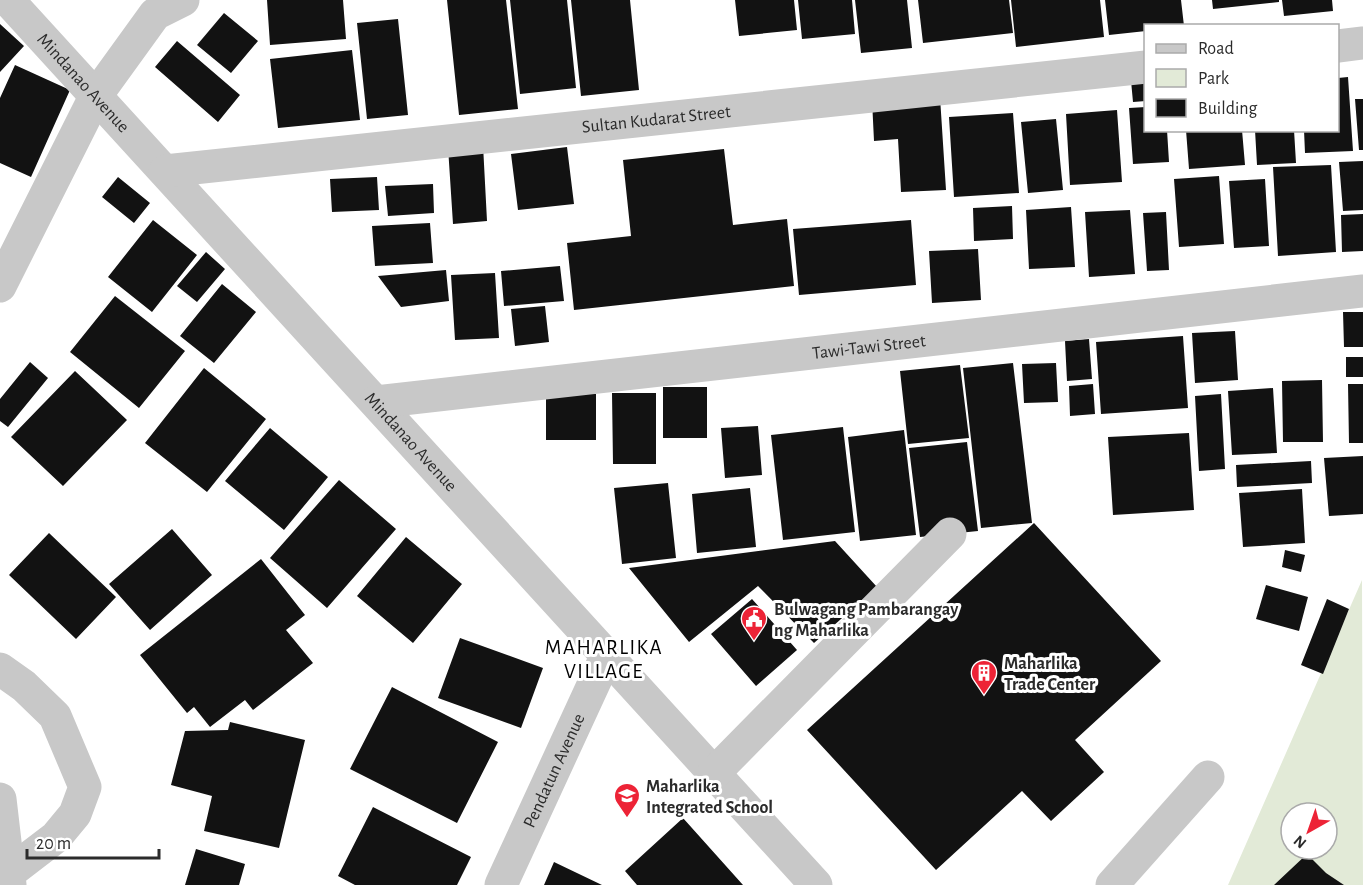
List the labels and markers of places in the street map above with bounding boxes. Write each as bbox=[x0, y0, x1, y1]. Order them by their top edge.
place label: Bulwagang Pambarangay ng Maharlika bbox=[774, 601, 959, 640]
public building icon: Bulwagang Pambarangay ng Maharlika bbox=[739, 604, 769, 642]
place label: Maharlika Trade Center bbox=[1004, 655, 1096, 694]
building icon: Maharlika Trade Center bbox=[969, 658, 999, 696]
place label: Maharlika Integrated School bbox=[646, 778, 773, 817]
school or university icon: Maharlika Integrated School bbox=[612, 781, 642, 819]

